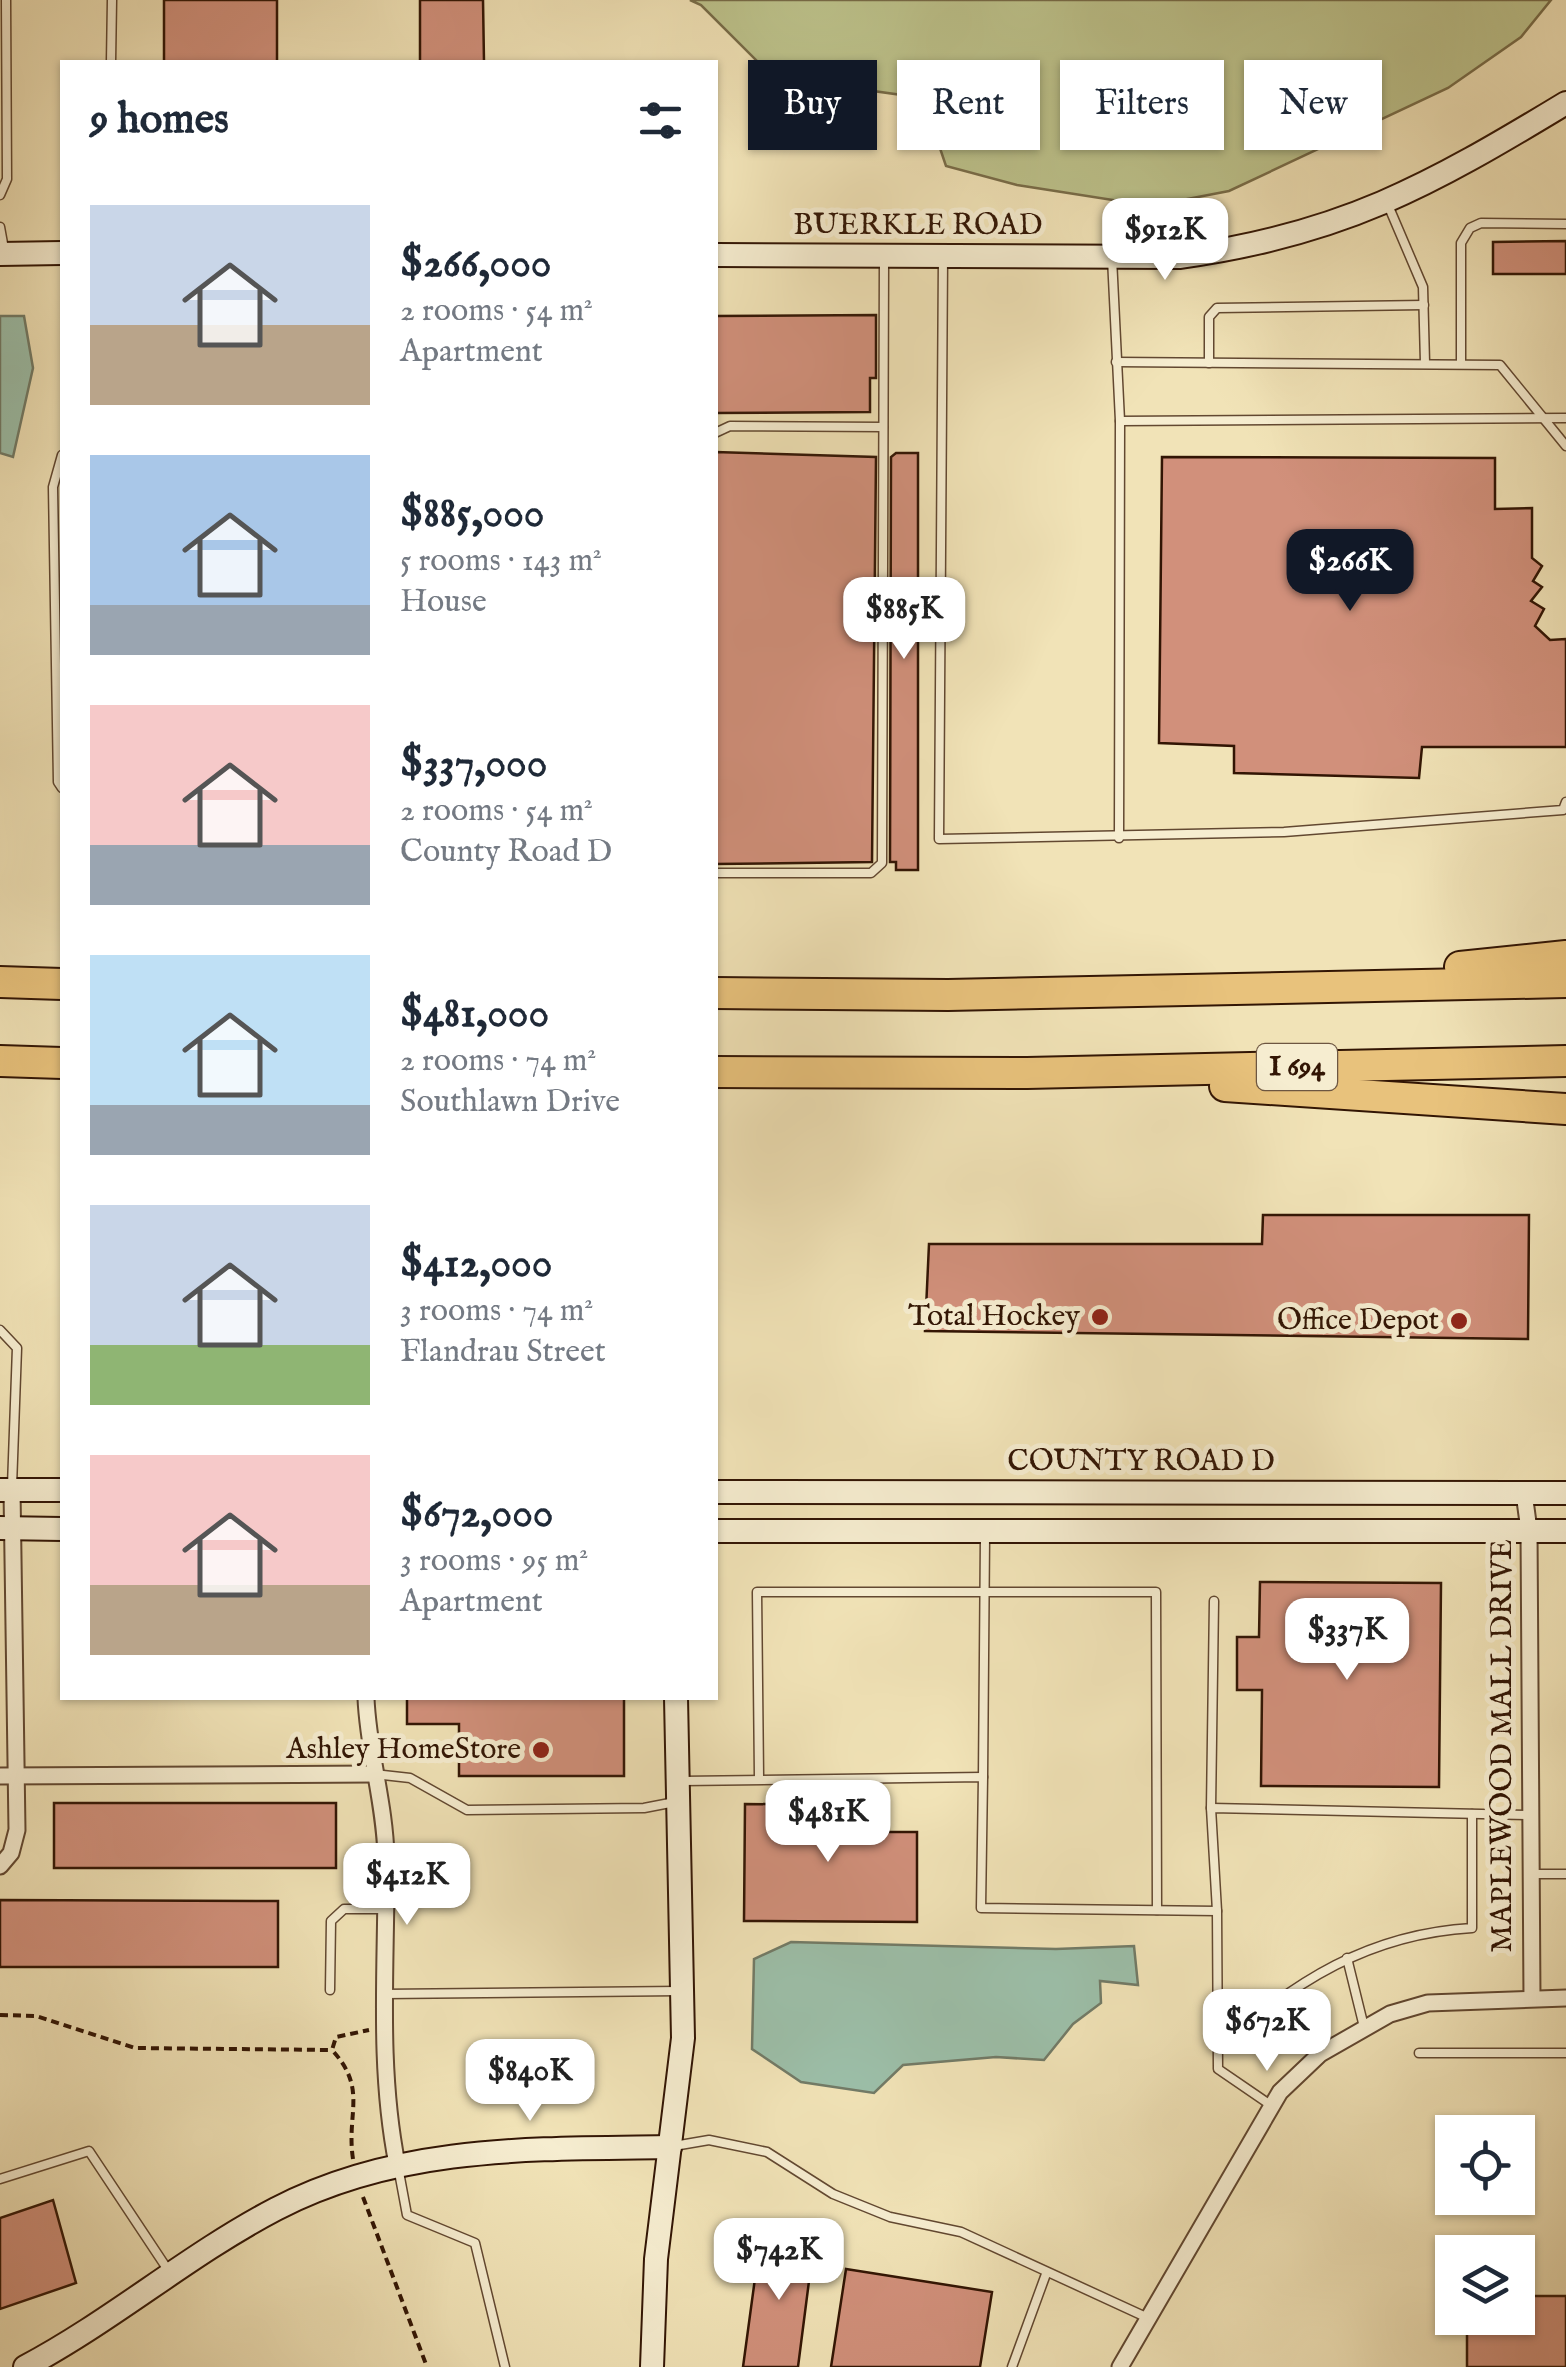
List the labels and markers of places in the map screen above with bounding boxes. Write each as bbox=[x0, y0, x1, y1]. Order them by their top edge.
pin: $912K bbox=[1095, 198, 1235, 283]
pin: $266K bbox=[1280, 529, 1420, 614]
pin: $885K bbox=[834, 577, 974, 662]
place label: Total Hockey bbox=[908, 1298, 1080, 1336]
place label: Office Depot bbox=[1277, 1302, 1439, 1340]
marker: Total Hockey bbox=[1089, 1306, 1111, 1328]
marker: Office Depot bbox=[1448, 1310, 1470, 1332]
pin: $337K bbox=[1277, 1598, 1417, 1683]
place label: Ashley HomeStore bbox=[285, 1731, 521, 1769]
marker: Ashley HomeStore bbox=[530, 1739, 552, 1761]
pin: $481K bbox=[758, 1780, 898, 1865]
pin: $412K bbox=[337, 1843, 477, 1928]
pin: $672K bbox=[1197, 1989, 1337, 2074]
pin: $840K bbox=[460, 2039, 600, 2124]
pin: $742K bbox=[709, 2218, 849, 2303]

